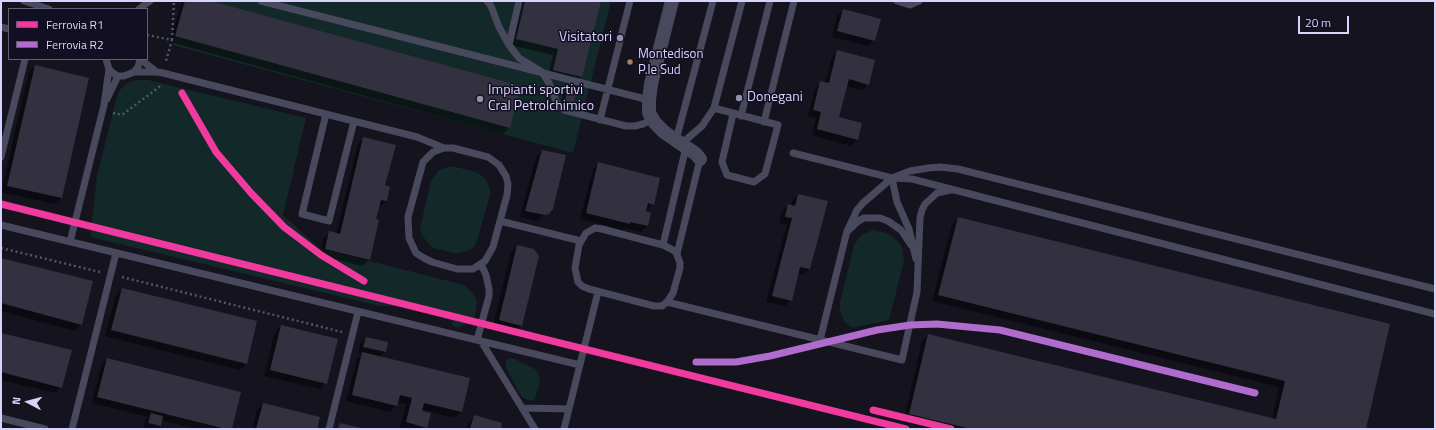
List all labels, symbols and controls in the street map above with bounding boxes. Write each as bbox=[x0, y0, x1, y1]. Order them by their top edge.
legend bbox=[8, 8, 148, 60]
scale bar bbox=[1300, 8, 1351, 34]
text: 20 m bbox=[1305, 13, 1331, 32]
text: Ferrovia R1 bbox=[46, 15, 104, 34]
place label: Visitatori bbox=[559, 30, 612, 46]
marker: Visitatori bbox=[615, 33, 625, 43]
text: Ferrovia R2 bbox=[46, 35, 104, 54]
place label: Montedison P.le Sud bbox=[638, 47, 703, 78]
marker: Montedison P.le Sud bbox=[625, 57, 635, 67]
place label: Impianti sportivi Cral Petrolchimico bbox=[488, 83, 594, 116]
place label: Donegani bbox=[747, 90, 803, 106]
marker: Donegani bbox=[734, 93, 744, 103]
marker: Impianti sportivi Cral Petrolchimico bbox=[475, 94, 485, 104]
north arrow bbox=[8, 382, 48, 422]
text: N bbox=[8, 396, 24, 405]

